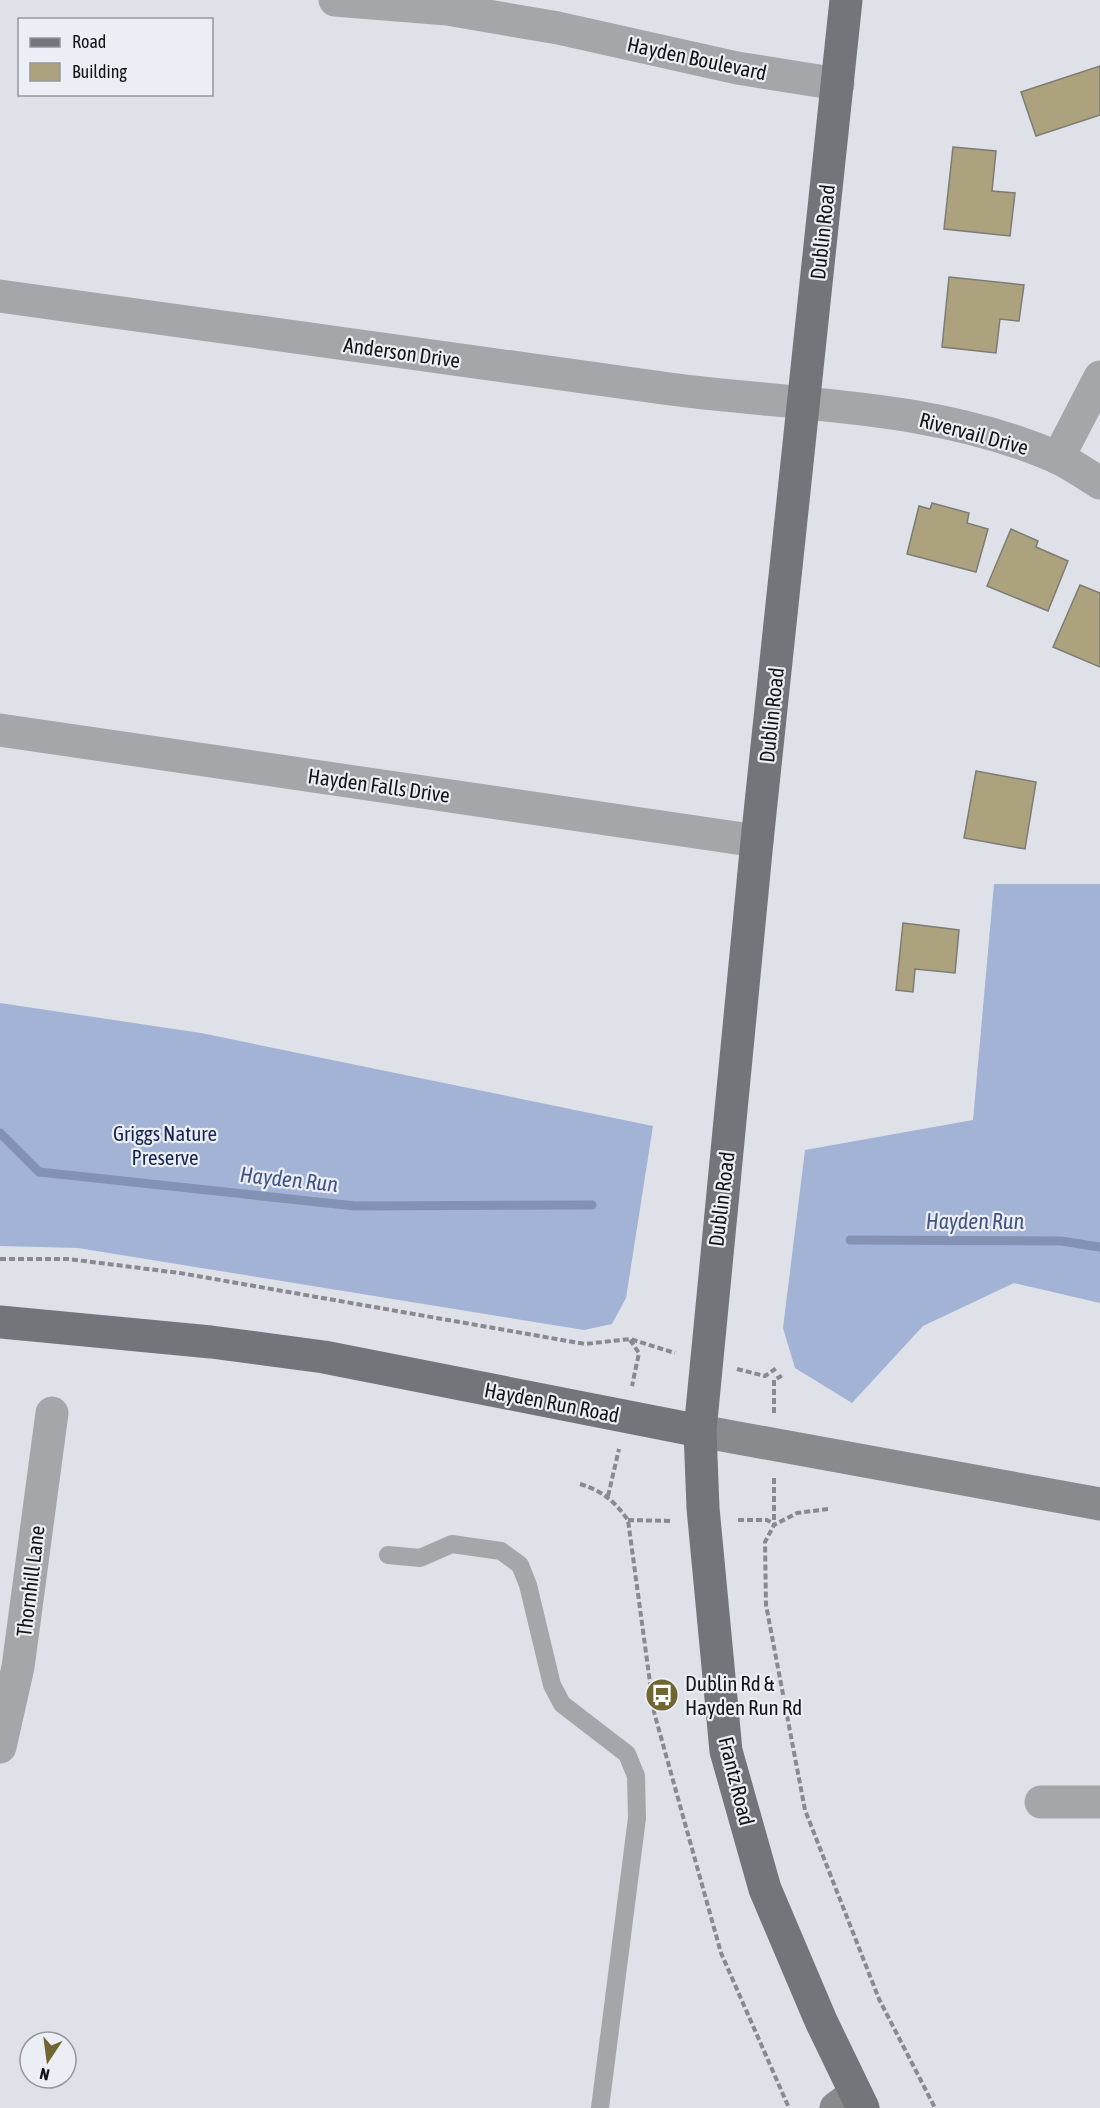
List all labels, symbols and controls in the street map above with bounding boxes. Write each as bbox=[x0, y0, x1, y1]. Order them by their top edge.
legend bbox=[18, 18, 213, 96]
text: Road bbox=[72, 31, 106, 52]
street label: Hayden Boulevard bbox=[625, 32, 769, 84]
text: Building bbox=[72, 61, 127, 82]
street label: Dublin Road bbox=[805, 183, 839, 281]
street label: Anderson Drive bbox=[342, 332, 462, 372]
street label: Rivervail Drive bbox=[917, 407, 1031, 459]
street label: Dublin Road bbox=[754, 666, 788, 764]
street label: Hayden Falls Drive bbox=[307, 763, 451, 807]
park label: Griggs Nature Preserve bbox=[113, 1121, 217, 1169]
street label: Dublin Road bbox=[703, 1150, 739, 1248]
water label: Hayden Run bbox=[239, 1161, 340, 1197]
water label: Hayden Run bbox=[926, 1208, 1024, 1234]
street label: Hayden Run Road bbox=[483, 1377, 621, 1427]
street label: Thornhill Lane bbox=[11, 1524, 49, 1638]
place label: Dublin Rd & Hayden Run Rd bbox=[685, 1671, 802, 1719]
bus stop icon: Dublin Rd & Hayden Run Rd bbox=[644, 1677, 680, 1713]
street label: Frantz Road bbox=[714, 1734, 760, 1828]
north arrow bbox=[18, 2030, 78, 2090]
text: N bbox=[38, 2065, 51, 2084]

